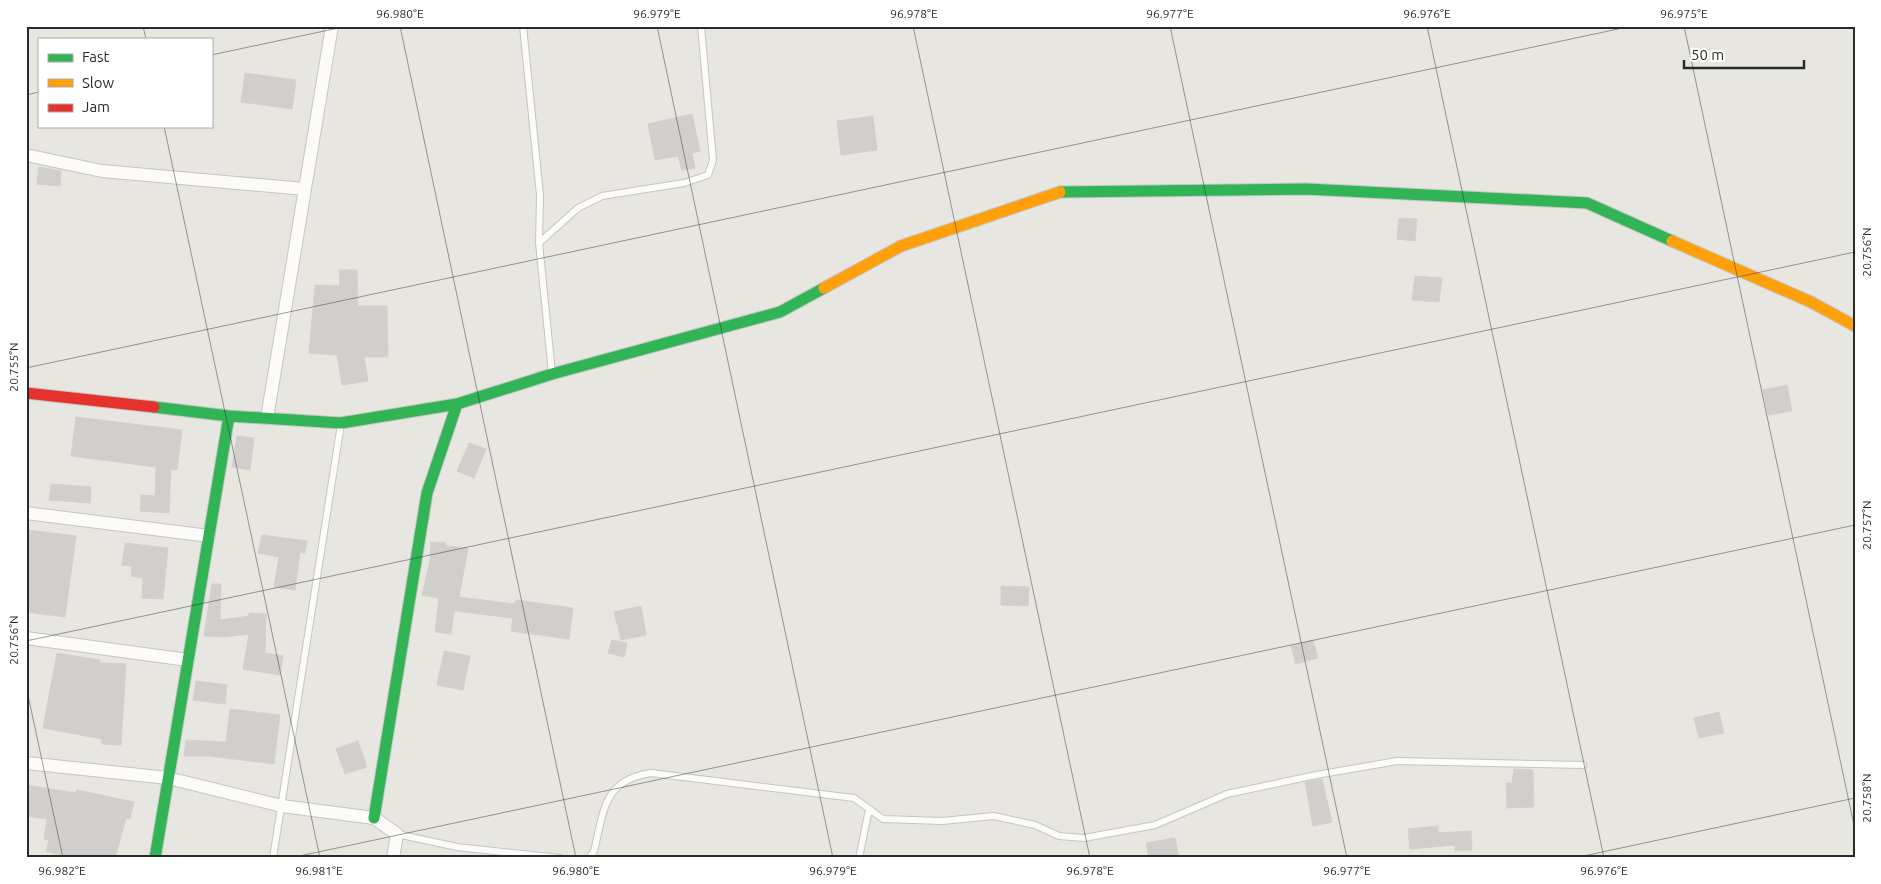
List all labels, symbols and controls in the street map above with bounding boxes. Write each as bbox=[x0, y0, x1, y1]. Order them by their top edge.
text: 96.980°E bbox=[376, 7, 424, 20]
text: 96.979°E bbox=[633, 7, 681, 20]
text: 96.978°E bbox=[890, 7, 938, 20]
text: 96.977°E bbox=[1146, 7, 1194, 20]
text: 96.976°E bbox=[1403, 7, 1451, 20]
text: 96.975°E bbox=[1660, 7, 1708, 20]
legend bbox=[38, 38, 212, 128]
scale bar bbox=[1684, 38, 1804, 70]
text: 50 m bbox=[1691, 46, 1724, 63]
text: Fast bbox=[82, 48, 110, 65]
text: Slow bbox=[82, 74, 115, 91]
text: Jam bbox=[82, 98, 110, 115]
text: 20.756°N bbox=[1860, 227, 1873, 277]
text: 20.755°N bbox=[7, 342, 20, 392]
text: 20.757°N bbox=[1860, 500, 1873, 550]
text: 20.756°N bbox=[7, 615, 20, 665]
text: 20.758°N bbox=[1860, 773, 1873, 823]
text: 96.982°E bbox=[38, 864, 86, 877]
text: 96.981°E bbox=[295, 864, 343, 877]
text: 96.980°E bbox=[552, 864, 600, 877]
text: 96.979°E bbox=[809, 864, 857, 877]
text: 96.978°E bbox=[1066, 864, 1114, 877]
text: 96.977°E bbox=[1323, 864, 1371, 877]
text: 96.976°E bbox=[1580, 864, 1628, 877]

